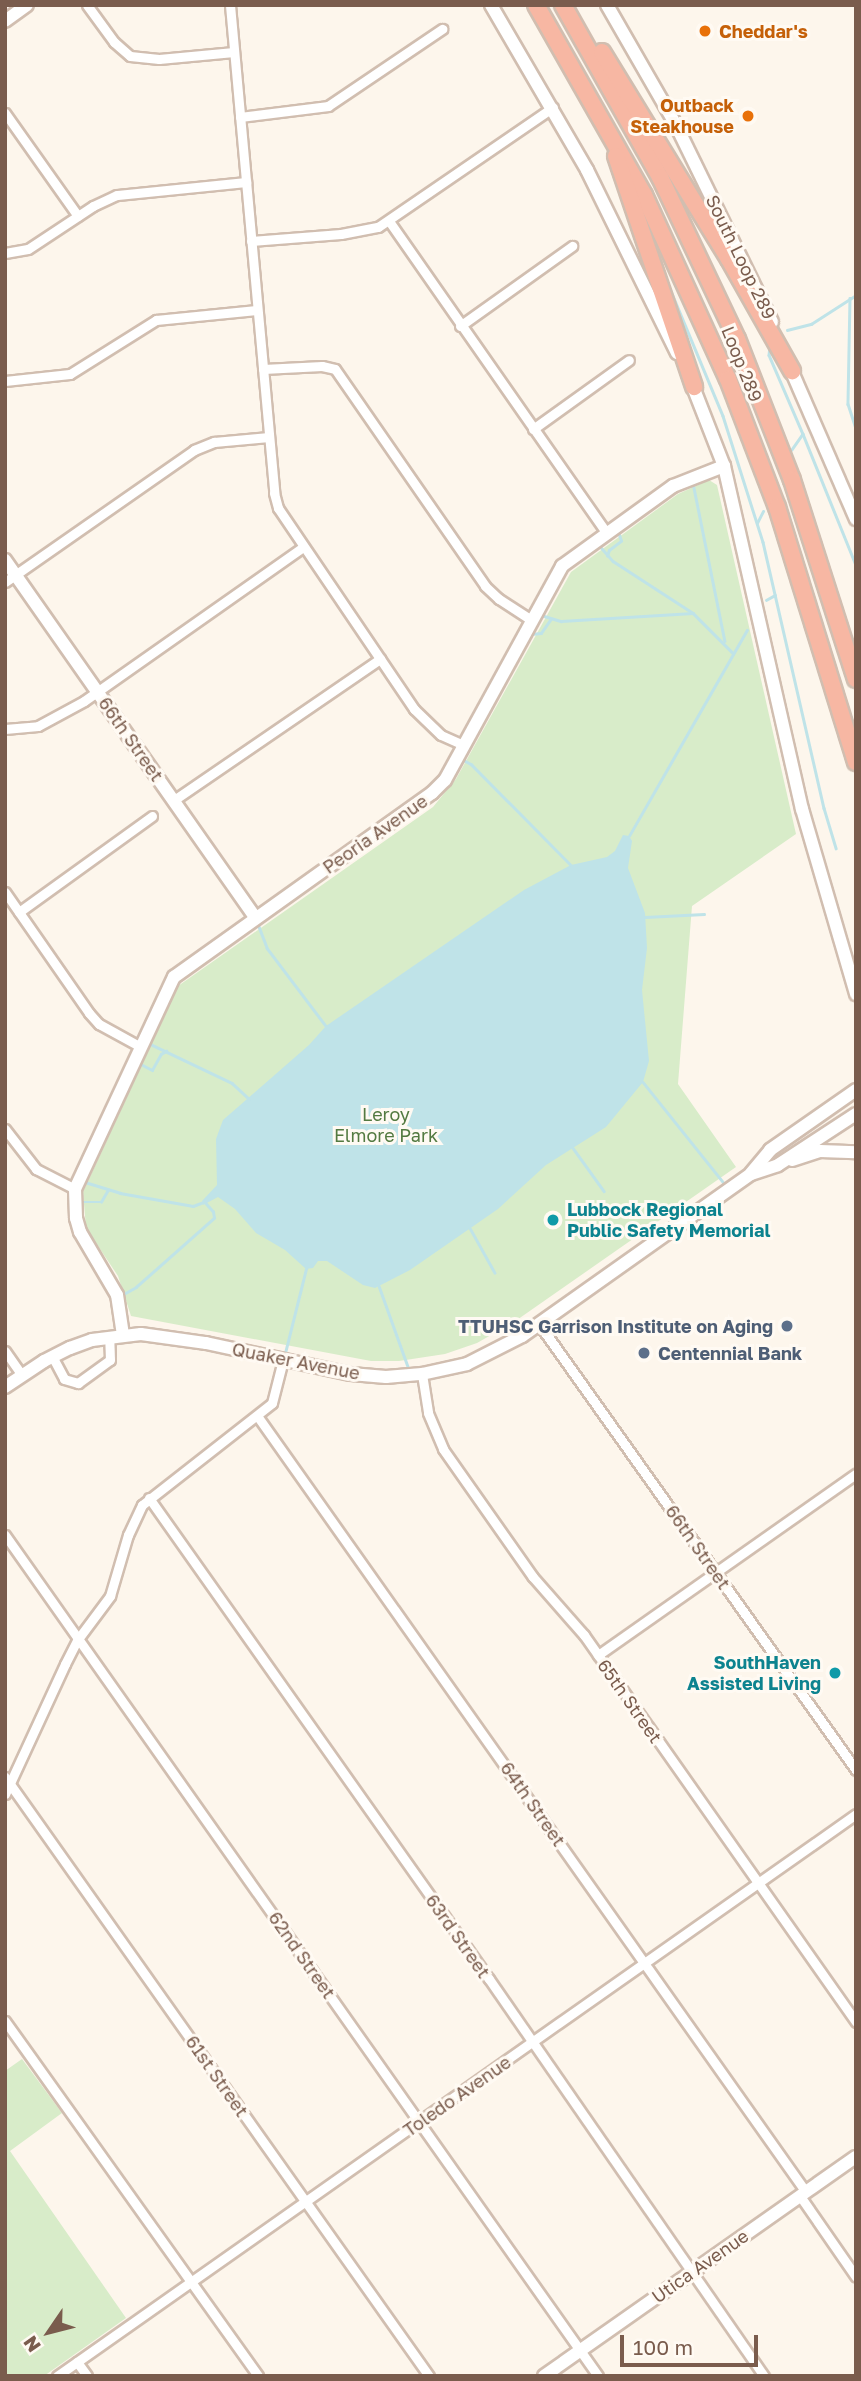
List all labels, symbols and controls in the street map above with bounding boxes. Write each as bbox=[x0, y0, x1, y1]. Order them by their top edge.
place label: Cheddar's bbox=[719, 20, 808, 42]
marker: Cheddar's bbox=[697, 23, 713, 39]
place label: Outback Steakhouse bbox=[630, 95, 734, 138]
marker: Outback Steakhouse bbox=[740, 108, 756, 124]
street label: South Loop 289 bbox=[702, 191, 780, 323]
street label: Loop 289 bbox=[717, 323, 767, 405]
street label: 66th Street bbox=[94, 693, 168, 785]
street label: Peoria Avenue bbox=[318, 790, 432, 878]
park label: Leroy Elmore Park bbox=[334, 1104, 438, 1146]
place label: Lubbock Regional Public Safety Memorial bbox=[567, 1199, 770, 1242]
marker: Lubbock Regional Public Safety Memorial bbox=[545, 1212, 561, 1228]
place label: TTUHSC Garrison Institute on Aging bbox=[458, 1315, 773, 1337]
marker: TTUHSC Garrison Institute on Aging bbox=[779, 1318, 795, 1334]
street label: Quaker Avenue bbox=[230, 1338, 362, 1384]
place label: Centennial Bank bbox=[658, 1342, 802, 1364]
marker: Centennial Bank bbox=[636, 1345, 652, 1361]
street label: 66th Street bbox=[661, 1501, 735, 1593]
place label: SouthHaven Assisted Living bbox=[687, 1652, 821, 1694]
street label: 65th Street bbox=[593, 1655, 667, 1747]
marker: SouthHaven Assisted Living bbox=[827, 1665, 843, 1681]
street label: 64th Street bbox=[496, 1758, 570, 1850]
street label: 63rd Street bbox=[421, 1890, 495, 1982]
street label: 62nd Street bbox=[264, 1907, 340, 2003]
street label: 61st Street bbox=[181, 2031, 253, 2121]
street label: Toledo Avenue bbox=[399, 2051, 515, 2141]
street label: Utica Avenue bbox=[647, 2225, 753, 2307]
north arrow bbox=[14, 2297, 84, 2367]
scale bar bbox=[623, 2322, 761, 2366]
text: N bbox=[18, 2332, 45, 2357]
text: 100 m bbox=[633, 2334, 693, 2360]

